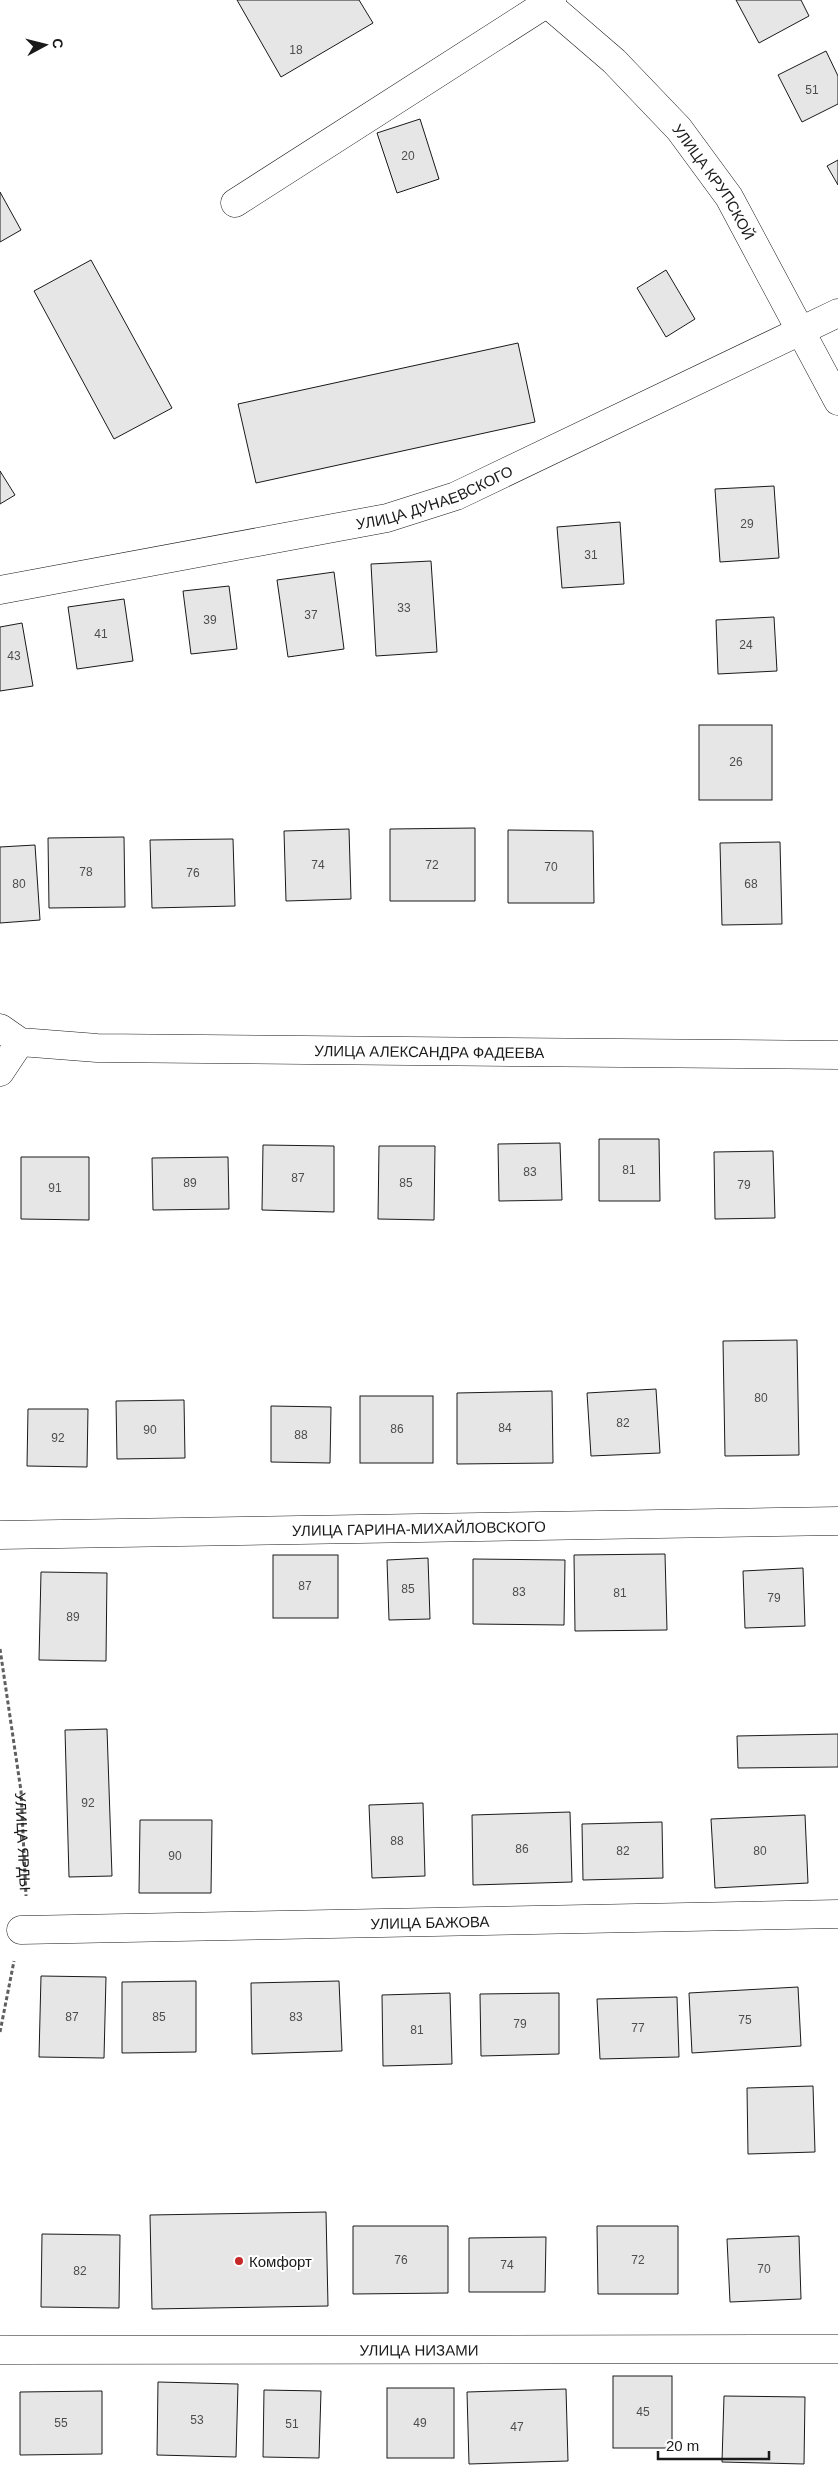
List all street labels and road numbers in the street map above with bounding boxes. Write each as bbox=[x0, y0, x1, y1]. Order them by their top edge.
street label: УЛИЦА КРУПСКОЙ bbox=[670, 120, 759, 242]
street label: УЛИЦА ДУНАЕВСКОГО bbox=[355, 462, 515, 532]
street label: УЛИЦА АЛЕКСАНДРА ФАДЕЕВА bbox=[314, 1042, 544, 1061]
street label: УЛИЦА ГАРИНА-МИХАЙЛОВСКОГО bbox=[292, 1517, 546, 1539]
street label: УЛИЦА ЯРДЫ bbox=[13, 1792, 34, 1891]
street label: УЛИЦА БАЖОВА bbox=[370, 1912, 490, 1932]
street label: УЛИЦА НИЗАМИ bbox=[360, 2341, 478, 2358]

